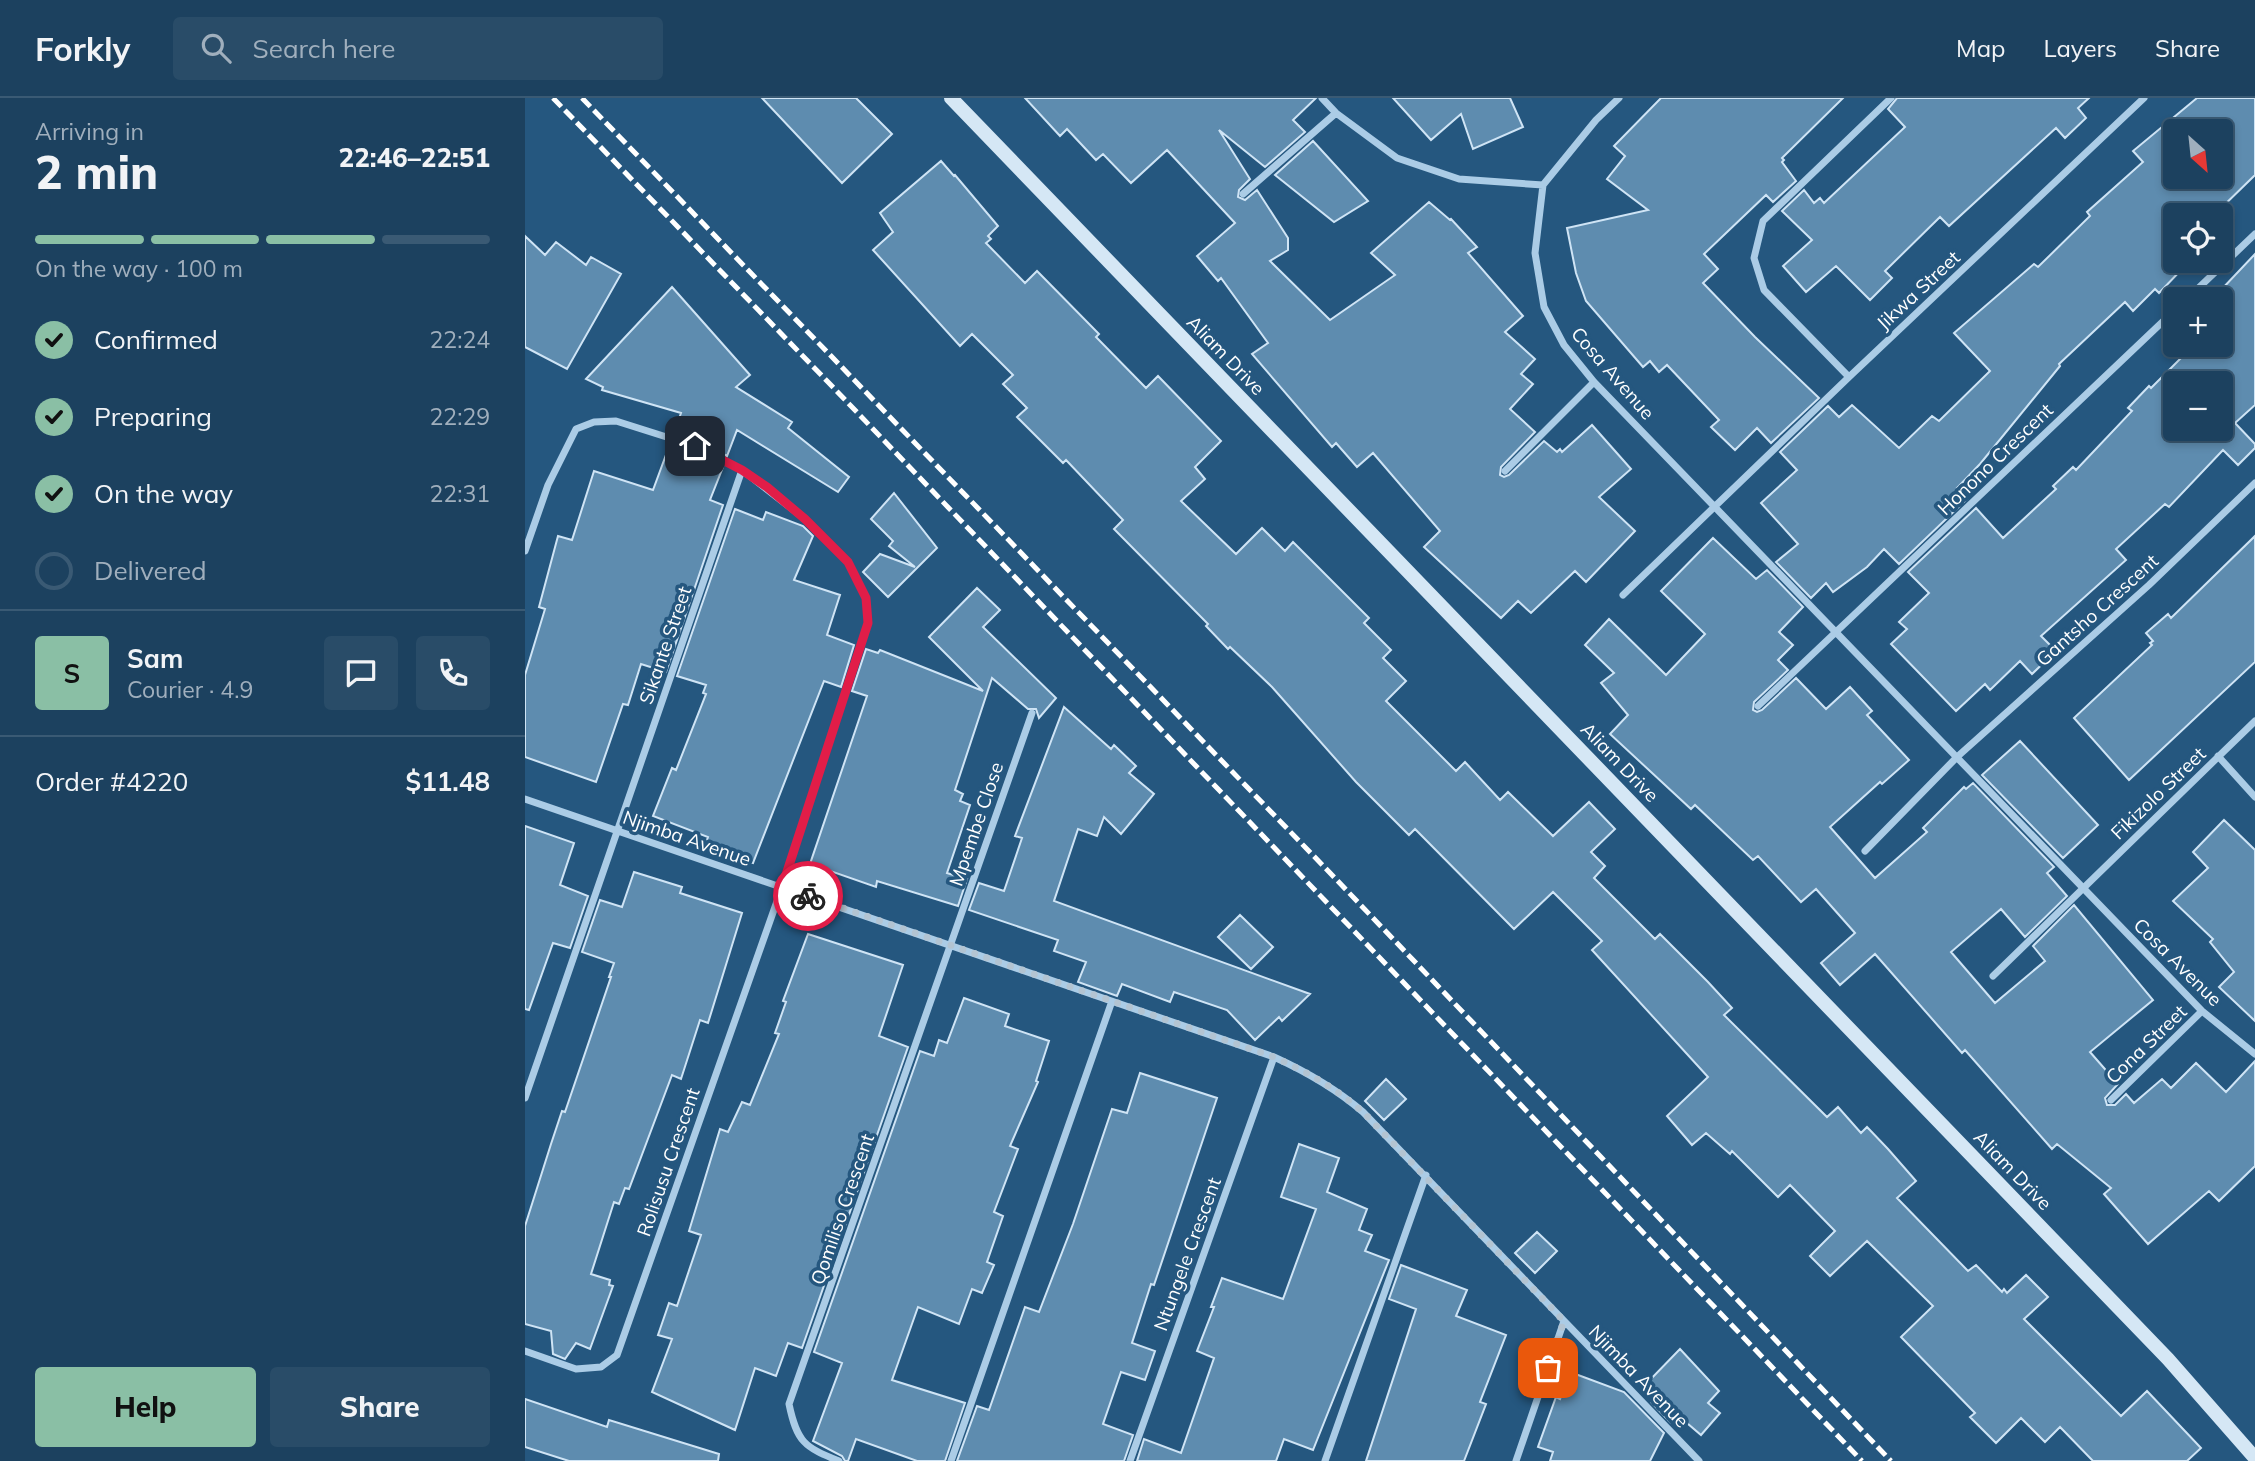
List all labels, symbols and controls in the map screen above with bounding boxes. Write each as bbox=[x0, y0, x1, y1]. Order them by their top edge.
search box bbox=[173, 17, 663, 80]
text: Forkly bbox=[35, 28, 131, 69]
icon: search bbox=[197, 29, 235, 67]
text: Search here bbox=[253, 32, 395, 65]
text: Map bbox=[1956, 33, 2005, 63]
text: Layers bbox=[2043, 33, 2117, 63]
text: Share bbox=[2155, 33, 2220, 63]
text: Arriving in bbox=[35, 117, 144, 146]
north arrow bbox=[2163, 119, 2233, 189]
map controls bbox=[2163, 119, 2233, 441]
text: 22:46–22:51 bbox=[339, 141, 490, 174]
text: 2 min bbox=[35, 143, 158, 201]
button: locate bbox=[2163, 203, 2233, 273]
street label: Jikwa Street bbox=[1871, 245, 1965, 335]
text: On the way · 100 m bbox=[35, 254, 243, 283]
button: + bbox=[2163, 287, 2233, 357]
street label: Aliam Drive bbox=[1182, 310, 1270, 400]
icon: check bbox=[35, 321, 73, 359]
street label: Cosa Avenue bbox=[1566, 322, 1660, 424]
text: Confirmed bbox=[94, 323, 218, 356]
text: 22:24 bbox=[430, 325, 490, 354]
button: − bbox=[2163, 371, 2233, 441]
icon: check bbox=[35, 398, 73, 436]
street label: Honono Crescent bbox=[1932, 398, 2058, 520]
text: Preparing bbox=[94, 400, 212, 433]
text: 22:29 bbox=[430, 402, 490, 431]
pin bbox=[665, 416, 725, 476]
icon: home bbox=[676, 427, 714, 465]
icon: check bbox=[35, 475, 73, 513]
text: On the way bbox=[94, 477, 233, 510]
text: 22:31 bbox=[430, 479, 490, 508]
street label: Gantsho Crescent bbox=[2031, 549, 2163, 671]
text: Delivered bbox=[94, 554, 207, 587]
street label: Sikante Street bbox=[634, 583, 696, 707]
button: chat bbox=[324, 636, 398, 710]
button: phone bbox=[416, 636, 490, 710]
text: Sam bbox=[127, 642, 183, 675]
text: S bbox=[64, 657, 80, 690]
text: Courier · 4.9 bbox=[127, 675, 253, 704]
street label: Aliam Drive bbox=[1576, 717, 1664, 807]
street label: Fikizolo Street bbox=[2105, 741, 2211, 844]
street label: Mpembe Close bbox=[944, 759, 1008, 889]
text: Order #4220 bbox=[35, 765, 188, 798]
text: $11.48 bbox=[406, 765, 490, 798]
street label: Njimba Avenue bbox=[620, 805, 754, 871]
courier bbox=[773, 861, 843, 931]
icon: bike bbox=[789, 877, 827, 915]
street label: Cosa Avenue bbox=[2129, 913, 2227, 1011]
street label: Cona Street bbox=[2101, 999, 2192, 1088]
street label: Rolisusu Crescent bbox=[631, 1084, 705, 1239]
street label: Aliam Drive bbox=[1969, 1125, 2057, 1215]
street label: Qomiliso Crescent bbox=[805, 1130, 879, 1288]
street label: Ntungele Crescent bbox=[1148, 1174, 1226, 1334]
street label: Njimba Avenue bbox=[1584, 1320, 1694, 1432]
pin bbox=[1518, 1338, 1578, 1398]
icon: bag bbox=[1529, 1349, 1567, 1387]
button: Help bbox=[35, 1367, 256, 1447]
button: Share bbox=[270, 1367, 490, 1447]

